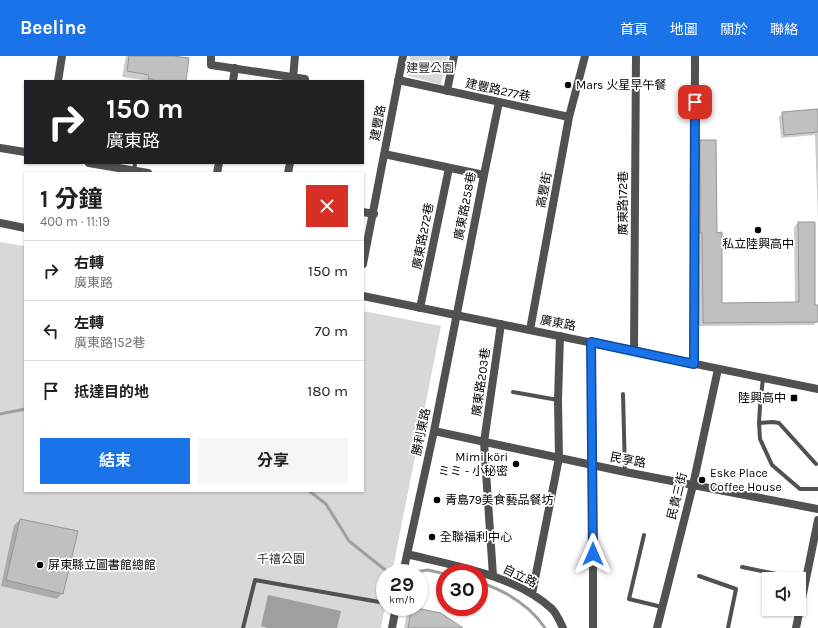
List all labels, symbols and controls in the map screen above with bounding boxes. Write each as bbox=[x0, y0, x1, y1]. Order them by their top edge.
text: Beeline bbox=[20, 17, 86, 39]
text: 首頁 bbox=[620, 21, 648, 38]
text: 地圖 bbox=[670, 21, 698, 38]
text: 關於 bbox=[720, 21, 748, 38]
text: 聯絡 bbox=[770, 21, 798, 38]
park label: 建豐公園 bbox=[406, 61, 454, 75]
street label: 建豐路277巷 bbox=[464, 76, 532, 104]
place label: Mars 火星早午餐 bbox=[576, 78, 666, 92]
marker: Mars 火星早午餐 bbox=[563, 80, 573, 90]
pin bbox=[678, 85, 712, 119]
icon: arrive bbox=[684, 91, 706, 113]
text: 150 m bbox=[106, 92, 184, 125]
icon: right bbox=[40, 96, 92, 148]
street label: 建豐路 bbox=[368, 104, 388, 142]
text: 廣東路 bbox=[106, 130, 160, 152]
street label: 廣東路258巷 bbox=[452, 171, 478, 241]
street label: 高豐街 bbox=[534, 171, 554, 209]
street label: 廣東路172巷 bbox=[616, 171, 630, 235]
text: 1 分鐘 bbox=[40, 185, 103, 213]
button: close bbox=[306, 185, 348, 227]
street label: 廣東路272巷 bbox=[410, 202, 436, 270]
text: 400 m · 11:19 bbox=[40, 214, 110, 229]
marker: 私立陸興高中 bbox=[753, 225, 763, 235]
place label: 私立陸興高中 bbox=[722, 237, 794, 251]
text: 右轉 bbox=[74, 254, 104, 272]
icon: right bbox=[40, 260, 62, 282]
text: 150 m bbox=[308, 262, 348, 280]
text: 廣東路 bbox=[74, 275, 113, 290]
street label: 廣東路 bbox=[539, 313, 577, 333]
text: 左轉 bbox=[74, 314, 104, 332]
icon: left bbox=[40, 320, 62, 342]
text: 70 m bbox=[314, 322, 348, 340]
text: 廣東路152巷 bbox=[74, 335, 145, 350]
street label: 廣東路203巷 bbox=[469, 347, 493, 417]
icon: arrive bbox=[40, 380, 62, 402]
text: 180 m bbox=[307, 382, 348, 400]
text: 抵達目的地 bbox=[74, 383, 149, 401]
place label: 陸興高中 bbox=[738, 391, 786, 405]
marker: 陸興高中 bbox=[789, 393, 799, 403]
street label: 勝利東路 bbox=[409, 407, 433, 457]
button: 結束 bbox=[40, 438, 190, 484]
button: 分享 bbox=[198, 438, 348, 484]
place label: Mimi köri ミミ - 小秘密 bbox=[438, 450, 508, 478]
street label: 民享路 bbox=[609, 450, 647, 470]
marker: Mimi köri ミミ - 小秘密 bbox=[511, 459, 521, 469]
place label: Eske Place Coffee House bbox=[710, 466, 782, 494]
street label: 民貴三街 bbox=[664, 471, 690, 521]
marker: Eske Place Coffee House bbox=[697, 475, 707, 485]
place label: 青島79美食藝品餐坊 bbox=[445, 493, 554, 507]
marker: 青島79美食藝品餐坊 bbox=[432, 495, 442, 505]
place label: 全聯福利中心 bbox=[440, 530, 512, 544]
marker: 全聯福利中心 bbox=[427, 532, 437, 542]
position arrow bbox=[572, 533, 614, 575]
park label: 千禧公園 bbox=[257, 552, 305, 566]
place label: 屏東縣立圖書館總館 bbox=[48, 558, 156, 572]
marker: 屏東縣立圖書館總館 bbox=[35, 560, 45, 570]
street label: 自立路 bbox=[501, 562, 539, 590]
speed limit sign: 30 bbox=[436, 564, 488, 616]
map controls bbox=[762, 572, 806, 616]
button: sound bbox=[762, 572, 806, 616]
text: 29 bbox=[390, 573, 414, 596]
text: km/h bbox=[389, 594, 415, 606]

